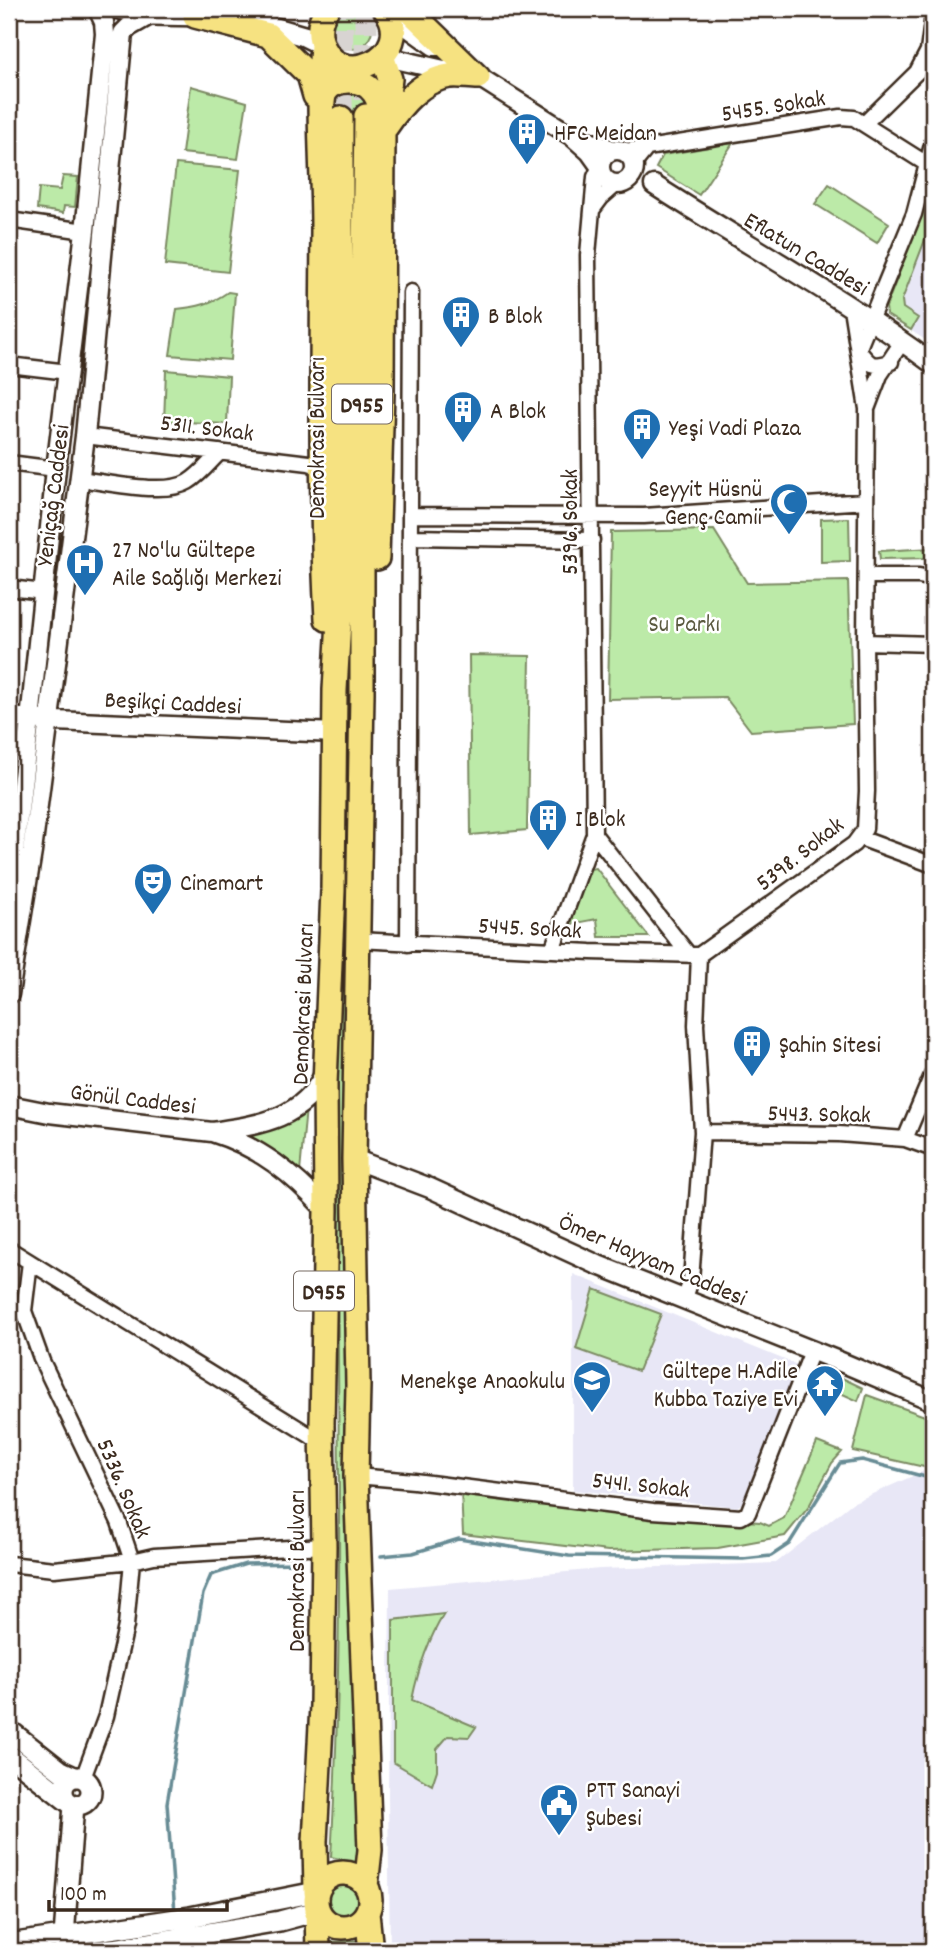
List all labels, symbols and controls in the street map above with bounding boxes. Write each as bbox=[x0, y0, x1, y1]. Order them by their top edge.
street label: 5455. Sokak bbox=[719, 83, 828, 133]
building icon: HFC Meidan bbox=[506, 111, 548, 166]
place label: HFC Meidan bbox=[554, 118, 657, 152]
street label: Eflatun Caddesi bbox=[736, 205, 874, 306]
building icon: B Blok bbox=[440, 294, 482, 349]
place label: B Blok bbox=[488, 301, 542, 335]
street label: Demokrasi Bulvarı bbox=[302, 357, 336, 519]
road number: D955 bbox=[332, 384, 392, 424]
building icon: A Blok bbox=[442, 389, 484, 444]
place label: A Blok bbox=[490, 396, 546, 430]
building icon: Yeşi Vadi Plaza bbox=[621, 406, 663, 461]
street label: 5311. Sokak bbox=[158, 407, 255, 453]
place label: Yeşi Vadi Plaza bbox=[669, 413, 802, 447]
street label: Yeniçağ Caddesi bbox=[29, 423, 81, 568]
street label: 5396. Sokak bbox=[555, 469, 589, 575]
place label: Seyyit Hüsnü Genç Camii bbox=[649, 474, 762, 536]
mosque icon: Seyyit Hüsnü Genç Camii bbox=[768, 481, 810, 536]
place label: 27 No'lu Gültepe Aile Sağlığı Merkezi bbox=[112, 535, 282, 597]
hospital icon: 27 No'lu Gültepe Aile Sağlığı Merkezi bbox=[64, 542, 106, 597]
park label: Su Parkı bbox=[648, 609, 720, 643]
street label: Beşikçi Caddesi bbox=[104, 684, 242, 726]
building icon: I Blok bbox=[527, 797, 569, 852]
place label: I Blok bbox=[575, 804, 626, 838]
street label: 5398. Sokak bbox=[749, 810, 852, 901]
theatre icon: Cinemart bbox=[132, 861, 174, 916]
place label: Cinemart bbox=[180, 868, 264, 902]
street label: 5445. Sokak bbox=[477, 910, 583, 950]
street label: Demokrasi Bulvarı bbox=[285, 922, 325, 1086]
building icon: Şahin Sitesi bbox=[731, 1023, 773, 1078]
place label: Şahin Sitesi bbox=[779, 1030, 881, 1064]
street label: Gönül Caddesi bbox=[68, 1076, 197, 1126]
street label: 5443. Sokak bbox=[767, 1098, 871, 1134]
street label: Ömer Hayyam Caddesi bbox=[552, 1207, 751, 1317]
road number: D955 bbox=[294, 1272, 354, 1310]
place label: Gültepe H.Adile Kubba Taziye Evi bbox=[654, 1356, 798, 1418]
school or university icon: Menekşe Anaokulu bbox=[571, 1359, 613, 1414]
temple icon: Gültepe H.Adile Kubba Taziye Evi bbox=[804, 1363, 846, 1418]
place label: Menekşe Anaokulu bbox=[400, 1366, 565, 1400]
street label: 5336. Sokak bbox=[86, 1434, 159, 1545]
street label: 5441. Sokak bbox=[590, 1465, 691, 1509]
street label: Demokrasi Bulvarı bbox=[282, 1490, 316, 1652]
place label: PTT Sanayi Şubesi bbox=[586, 1775, 680, 1837]
public building icon: PTT Sanayi Şubesi bbox=[538, 1782, 580, 1837]
scale bar bbox=[49, 1869, 228, 1913]
text: 100 m bbox=[60, 1881, 107, 1911]

